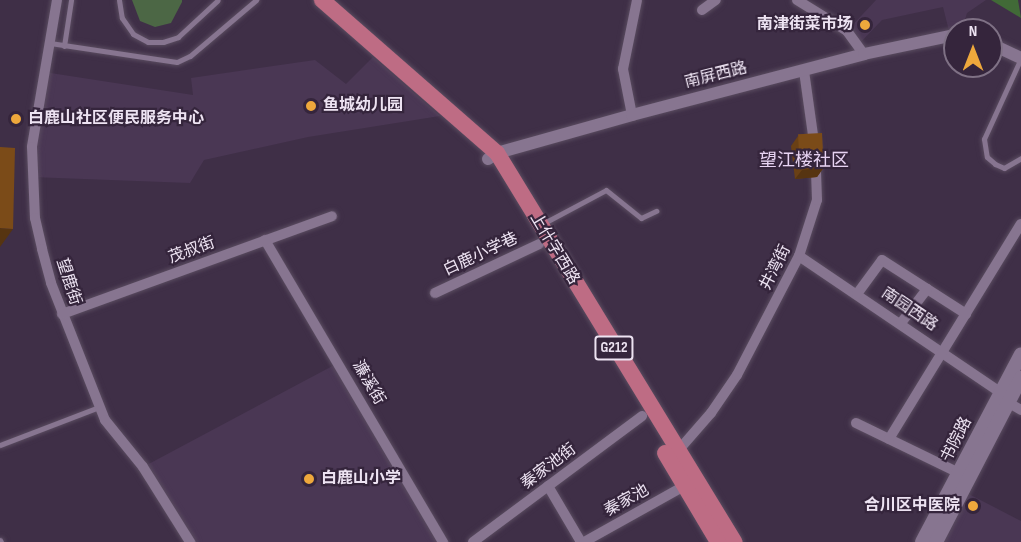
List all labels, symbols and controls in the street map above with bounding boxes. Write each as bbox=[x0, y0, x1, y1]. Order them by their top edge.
place label: 南津街菜市场 bbox=[757, 15, 853, 35]
marker: 南津街菜市场 bbox=[858, 18, 872, 32]
north arrow bbox=[943, 18, 1003, 78]
text: N bbox=[969, 22, 977, 41]
street label: 南屏西路 bbox=[683, 59, 749, 93]
place label: 鱼城幼儿园 bbox=[323, 96, 403, 116]
marker: 鱼城幼儿园 bbox=[304, 99, 318, 113]
place label: 白鹿山社区便民服务中心 bbox=[28, 109, 204, 129]
marker: 白鹿山社区便民服务中心 bbox=[9, 112, 23, 126]
district label: 望江楼社区 bbox=[759, 150, 849, 172]
street label: 上什字西路 bbox=[525, 210, 583, 288]
street label: 白鹿小学巷 bbox=[441, 229, 521, 281]
street label: 茂叔街 bbox=[166, 234, 218, 268]
street label: 井湾街 bbox=[757, 242, 795, 294]
street label: 望鹿街 bbox=[51, 256, 85, 308]
street label: 南园西路 bbox=[877, 284, 941, 336]
road number: G212 bbox=[593, 336, 635, 360]
street label: 濂溪街 bbox=[348, 357, 388, 409]
street label: 书院路 bbox=[938, 414, 976, 466]
street label: 秦家池街 bbox=[518, 440, 580, 494]
place label: 白鹿山小学 bbox=[321, 469, 401, 489]
marker: 白鹿山小学 bbox=[302, 472, 316, 486]
street label: 秦家池 bbox=[601, 481, 653, 521]
place label: 合川区中医院 bbox=[864, 496, 960, 516]
marker: 合川区中医院 bbox=[964, 497, 982, 515]

